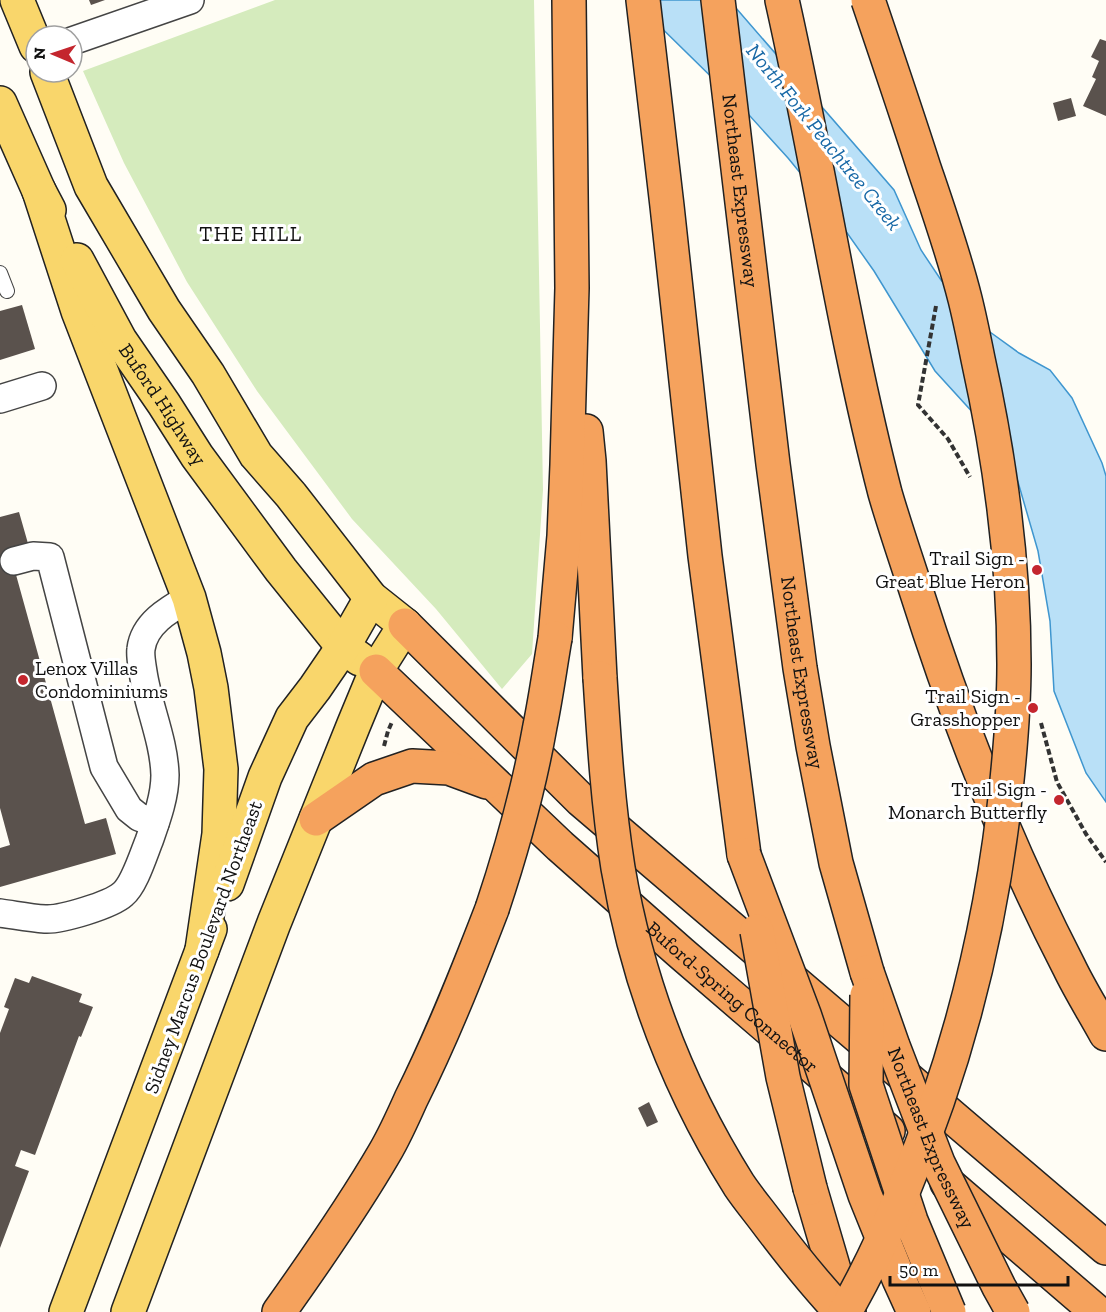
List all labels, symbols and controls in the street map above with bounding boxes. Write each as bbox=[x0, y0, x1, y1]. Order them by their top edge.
north arrow bbox=[24, 24, 84, 84]
water label: North Fork Peachtree Creek bbox=[741, 38, 907, 235]
text: N bbox=[30, 47, 49, 60]
street label: Northeast Expressway bbox=[717, 93, 764, 289]
district label: THE HILL bbox=[199, 221, 303, 246]
street label: Buford Highway bbox=[114, 339, 212, 471]
place label: Trail Sign - Great Blue Heron bbox=[875, 546, 1026, 593]
marker: Trail Sign - Great Blue Heron bbox=[1030, 563, 1044, 577]
street label: Northeast Expressway bbox=[776, 575, 829, 772]
place label: Lenox Villas Condominiums bbox=[35, 656, 168, 703]
marker: Lenox Villas Condominiums bbox=[16, 673, 30, 687]
place label: Trail Sign - Grasshopper bbox=[910, 684, 1021, 731]
marker: Trail Sign - Grasshopper bbox=[1026, 701, 1040, 715]
place label: Trail Sign - Monarch Butterfly bbox=[888, 777, 1048, 824]
marker: Trail Sign - Monarch Butterfly bbox=[1052, 793, 1066, 807]
street label: Sidney Marcus Boulevard Northeast bbox=[139, 797, 267, 1097]
street label: Buford-Spring Connector bbox=[641, 916, 823, 1078]
street label: Northeast Expressway bbox=[883, 1044, 981, 1233]
scale bar bbox=[890, 1249, 1068, 1287]
text: 50 m bbox=[899, 1259, 939, 1281]

